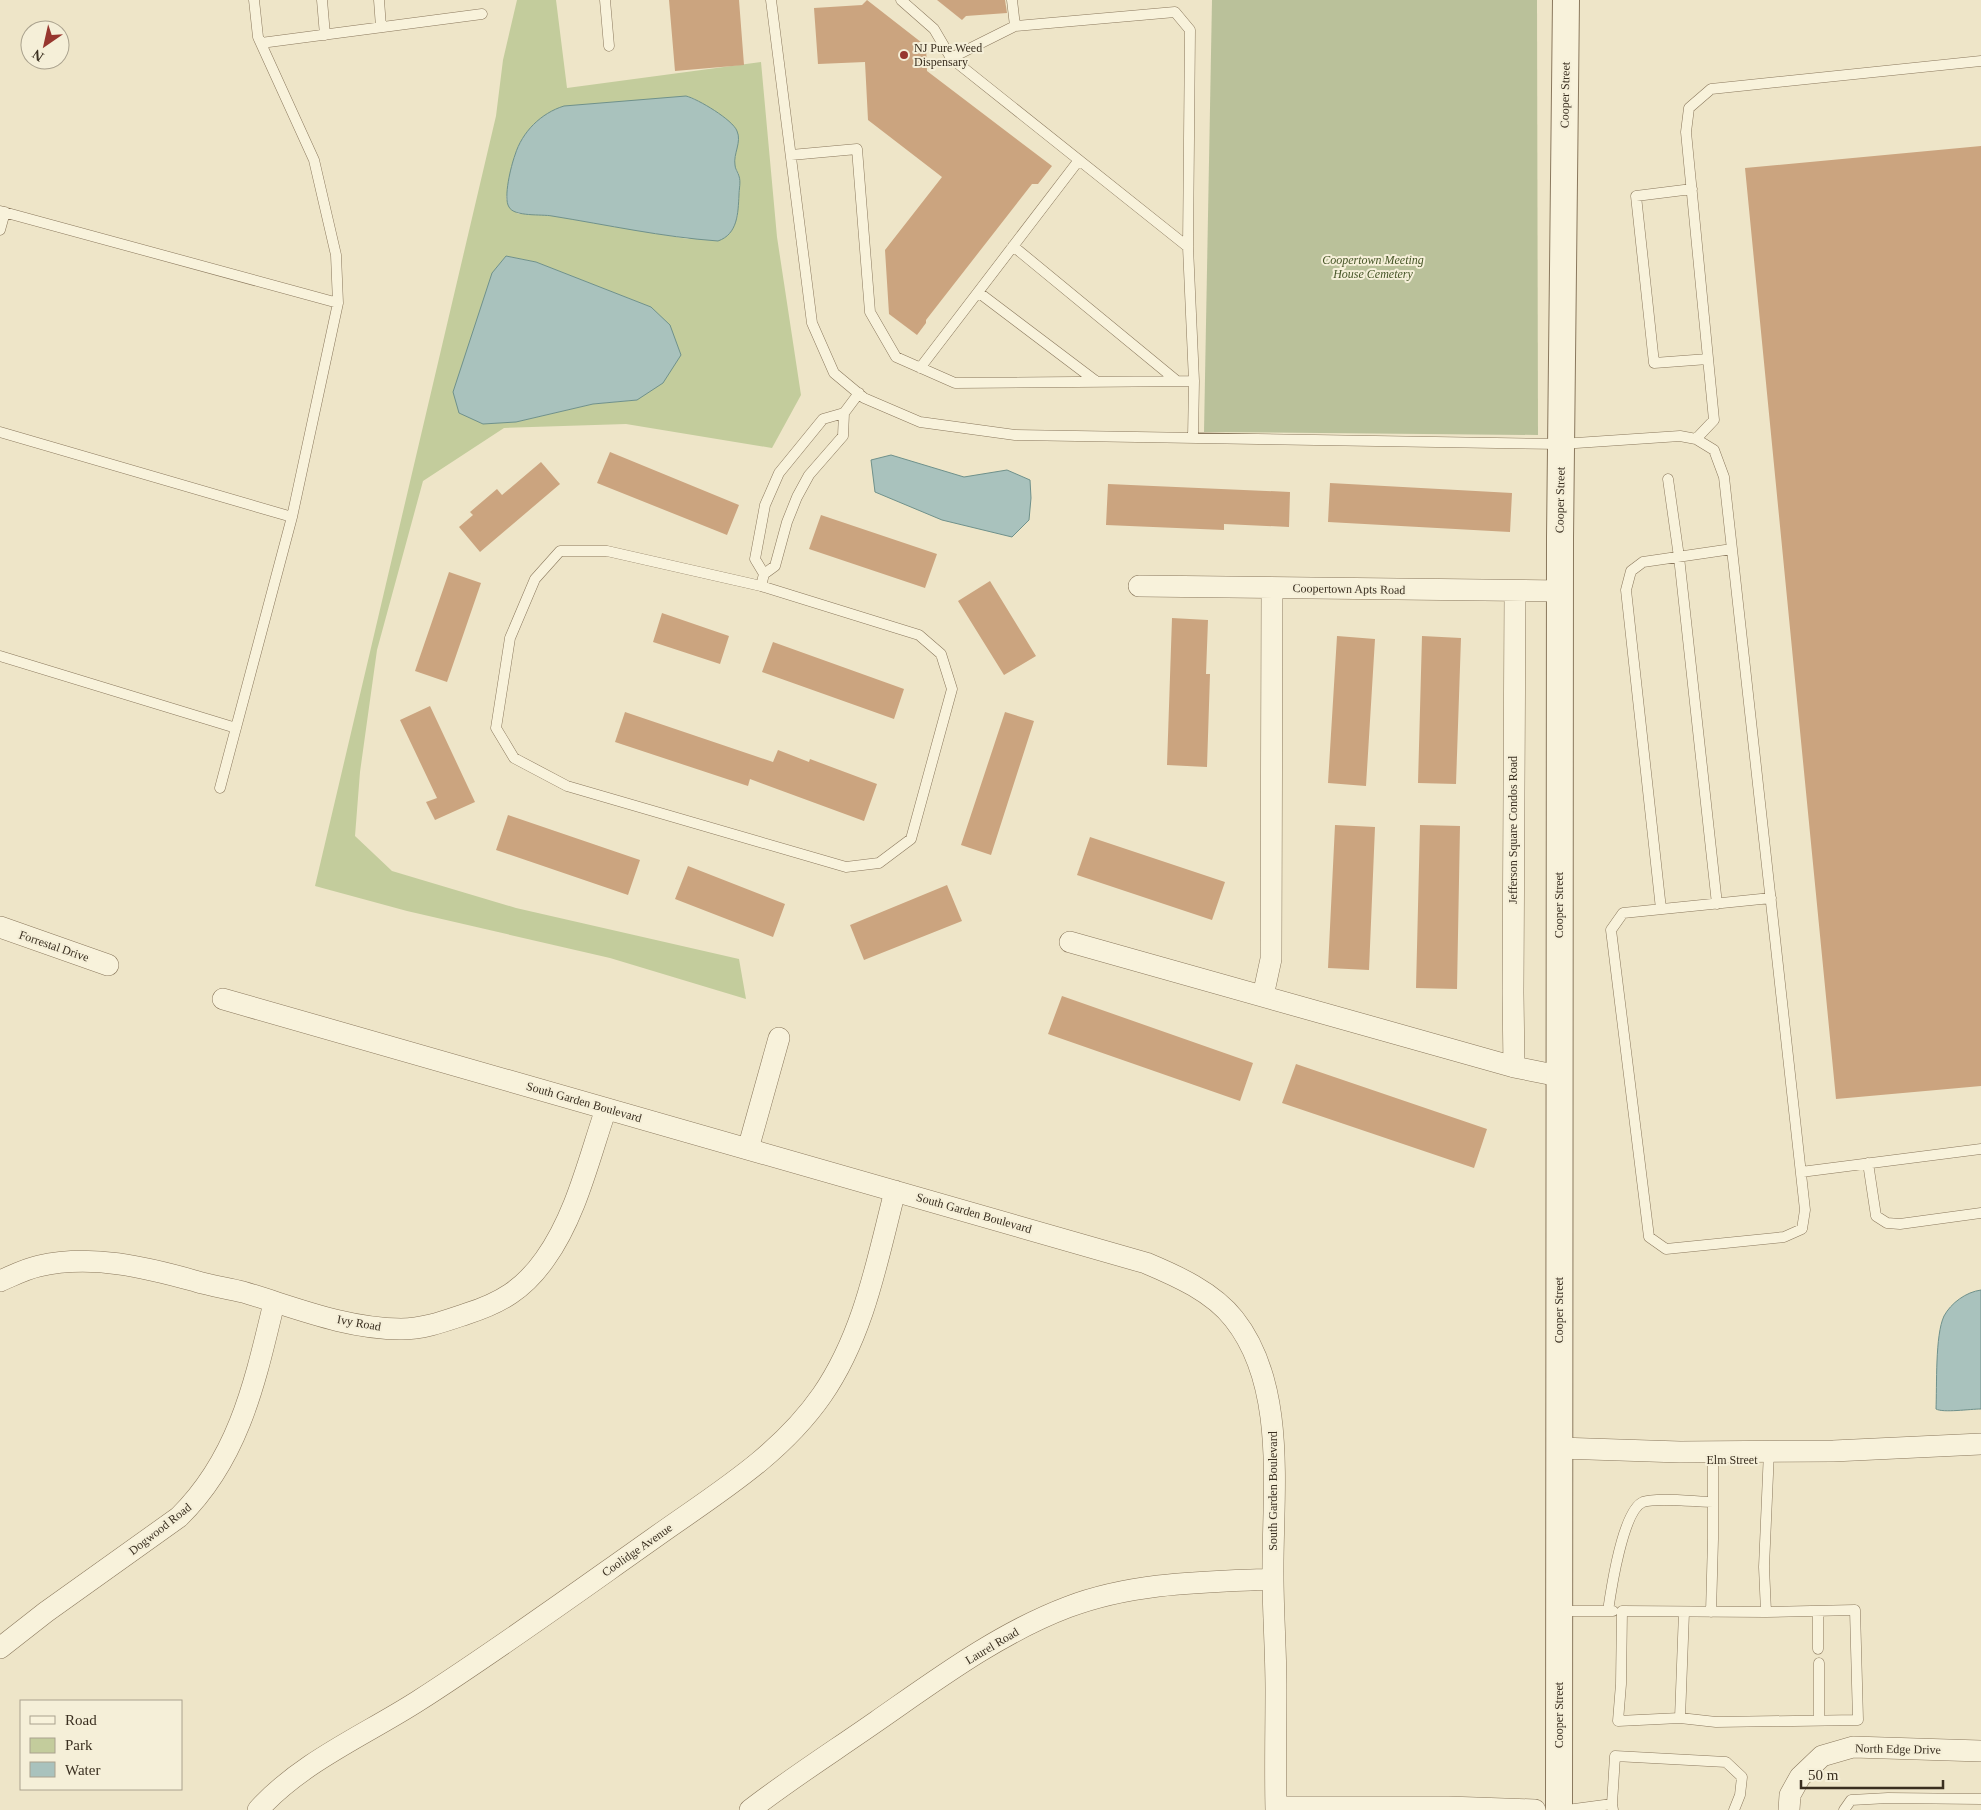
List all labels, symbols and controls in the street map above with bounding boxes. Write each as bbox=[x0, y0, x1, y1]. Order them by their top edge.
north arrow bbox=[20, 20, 70, 70]
place label: NJ Pure Weed Dispensary bbox=[914, 41, 982, 69]
text: N bbox=[30, 46, 46, 64]
marker: NJ Pure Weed Dispensary bbox=[898, 49, 910, 61]
street label: Cooper Street bbox=[1557, 61, 1573, 128]
park label: Coopertown Meeting House Cemetery bbox=[1322, 253, 1424, 281]
street label: Cooper Street bbox=[1552, 466, 1568, 533]
street label: Coopertown Apts Road bbox=[1293, 581, 1405, 597]
street label: Jefferson Square Condos Road bbox=[1506, 756, 1520, 904]
street label: Cooper Street bbox=[1552, 871, 1566, 938]
street label: Forrestal Drive bbox=[17, 928, 91, 964]
street label: South Garden Boulevard bbox=[525, 1079, 643, 1125]
street label: South Garden Boulevard bbox=[915, 1190, 1033, 1236]
street label: Cooper Street bbox=[1552, 1276, 1566, 1343]
street label: Ivy Road bbox=[336, 1312, 382, 1334]
street label: South Garden Boulevard bbox=[1266, 1431, 1280, 1551]
street label: Elm Street bbox=[1707, 1453, 1758, 1467]
street label: Dogwood Road bbox=[126, 1500, 194, 1558]
street label: Coolidge Avenue bbox=[599, 1521, 675, 1579]
street label: Laurel Road bbox=[963, 1625, 1021, 1667]
street label: Cooper Street bbox=[1552, 1681, 1566, 1748]
legend bbox=[20, 1700, 182, 1790]
text: Road bbox=[65, 1712, 97, 1728]
text: Park bbox=[65, 1737, 93, 1753]
street label: North Edge Drive bbox=[1855, 1741, 1941, 1757]
scale bar bbox=[1801, 1758, 1944, 1790]
text: Water bbox=[65, 1762, 100, 1778]
text: 50 m bbox=[1808, 1767, 1839, 1783]

